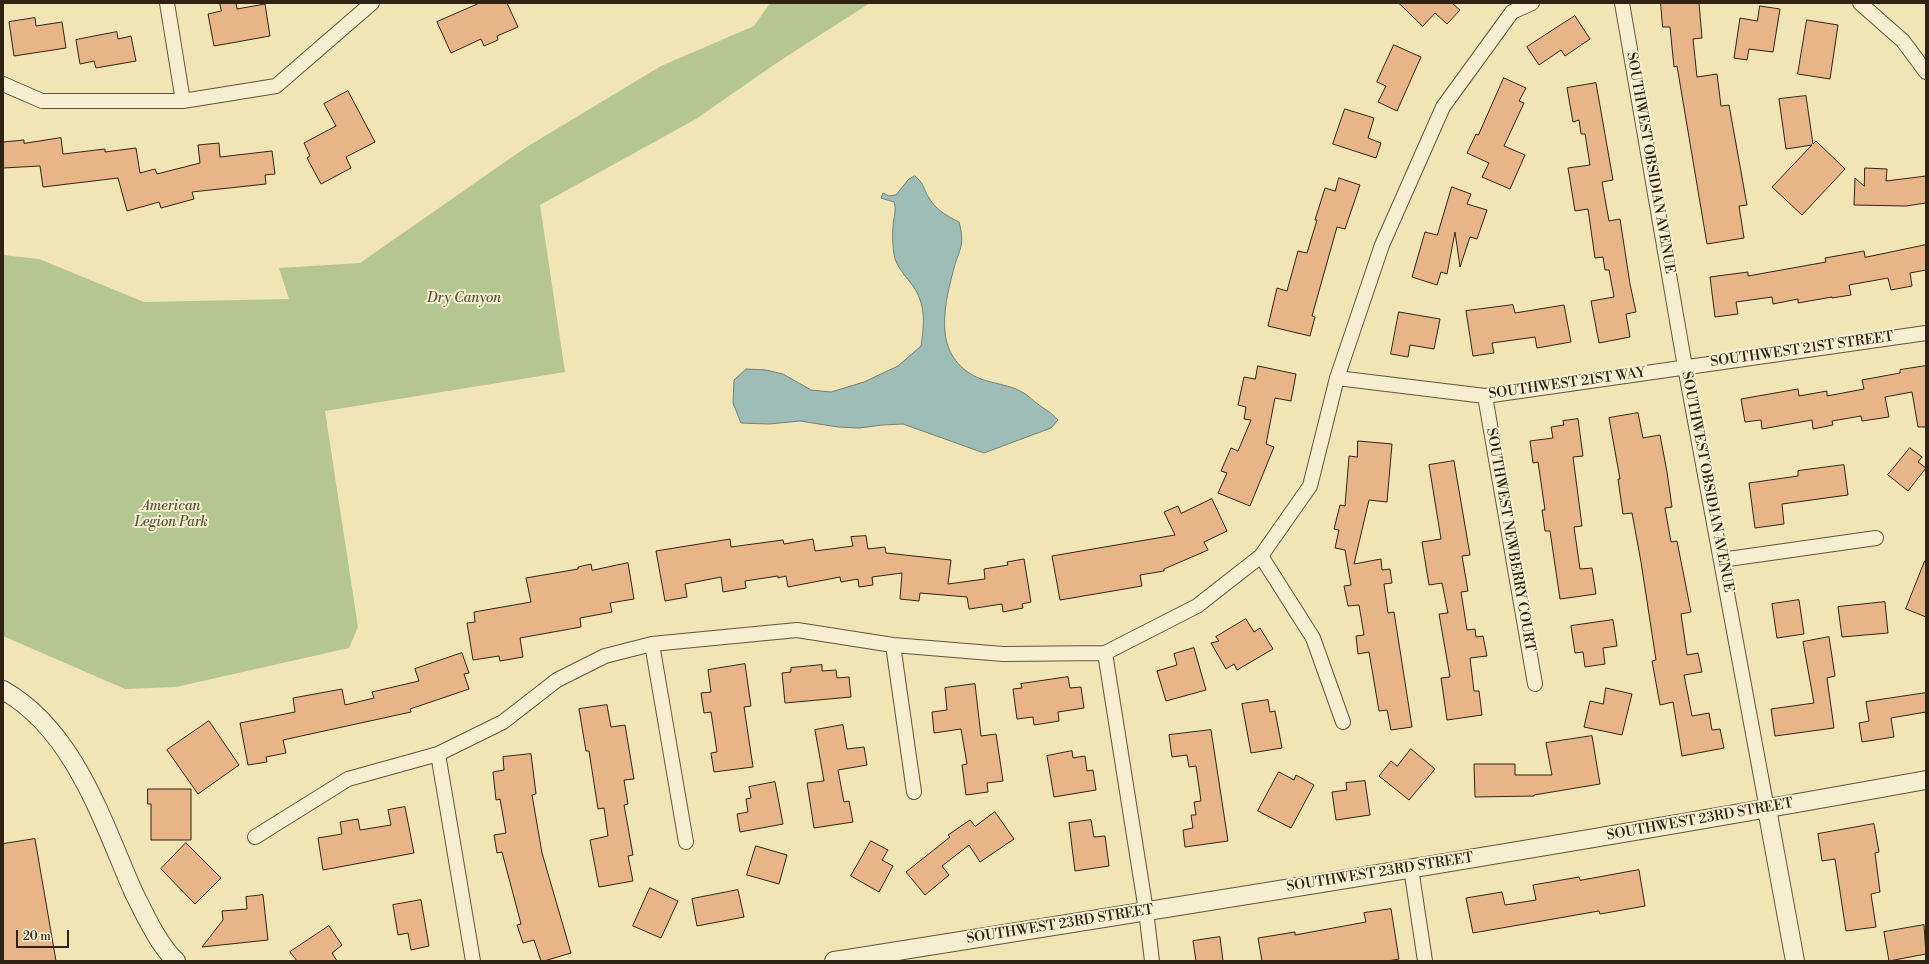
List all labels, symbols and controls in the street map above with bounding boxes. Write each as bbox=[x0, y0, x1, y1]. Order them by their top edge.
street label: SOUTHWEST OBSIDIAN AVENUE bbox=[1622, 51, 1678, 275]
park label: Dry Canyon bbox=[427, 291, 501, 307]
street label: SOUTHWEST 21ST STREET bbox=[1709, 329, 1895, 371]
street label: SOUTHWEST 21ST WAY bbox=[1488, 365, 1646, 403]
street label: SOUTHWEST OBSIDIAN AVENUE bbox=[1677, 370, 1737, 594]
street label: SOUTHWEST NEWBERRY COURT bbox=[1482, 427, 1538, 653]
park label: American Legion Park bbox=[134, 499, 208, 532]
street label: SOUTHWEST 23RD STREET bbox=[1605, 795, 1795, 845]
street label: SOUTHWEST 23RD STREET bbox=[1285, 850, 1475, 896]
street label: SOUTHWEST 23RD STREET bbox=[965, 902, 1155, 948]
scale bar bbox=[18, 922, 71, 948]
text: 20 m bbox=[23, 929, 51, 944]

